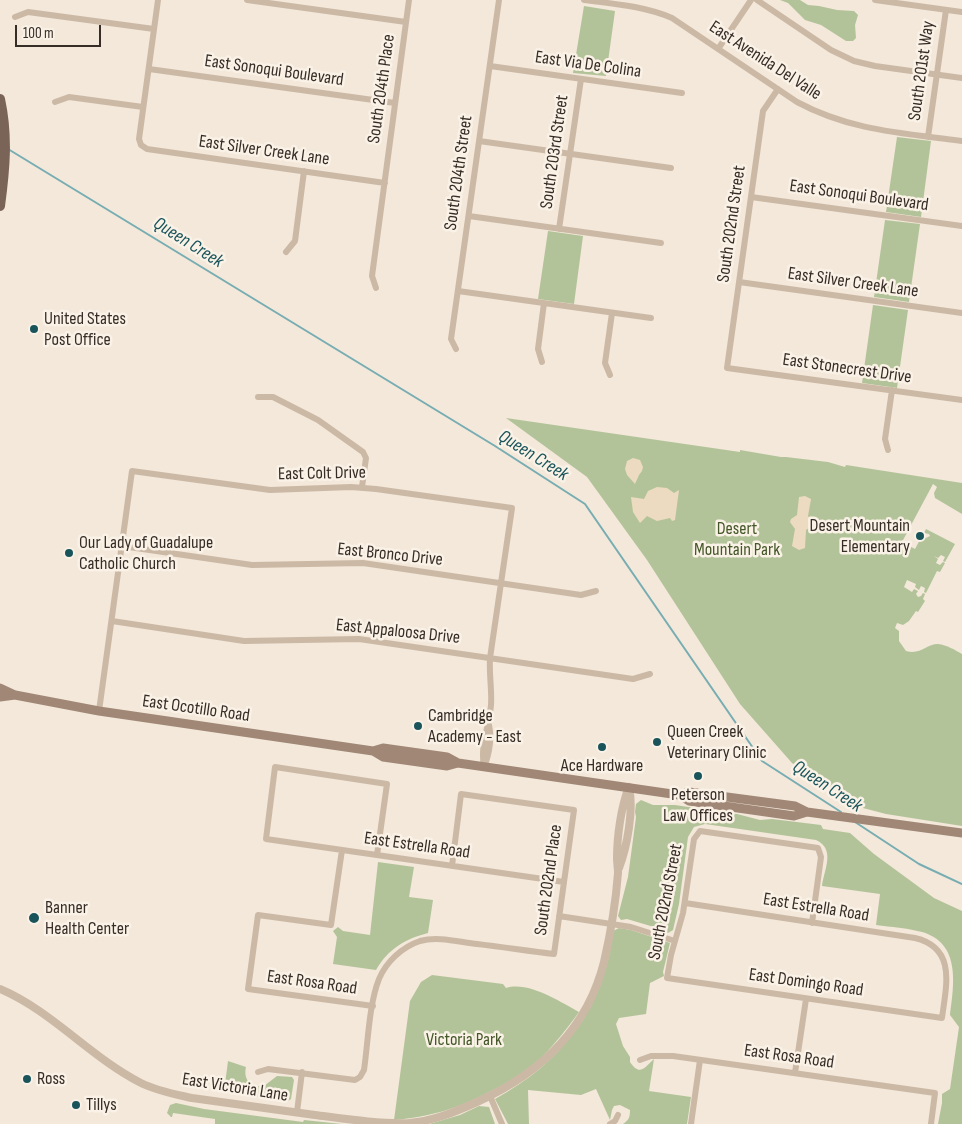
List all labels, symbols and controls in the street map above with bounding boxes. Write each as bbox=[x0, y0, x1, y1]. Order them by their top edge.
scale bar bbox=[18, 15, 104, 47]
street label: East Avenida Del Valle bbox=[705, 17, 825, 105]
street label: South 201st Way bbox=[904, 20, 940, 122]
text: 100 m bbox=[23, 24, 54, 43]
street label: South 204th Place bbox=[364, 33, 400, 145]
street label: East Via De Colina bbox=[534, 47, 642, 83]
street label: East Sonoqui Boulevard bbox=[203, 51, 345, 91]
street label: South 203rd Street bbox=[536, 94, 574, 210]
street label: South 204th Street bbox=[440, 114, 478, 232]
street label: East Silver Creek Lane bbox=[197, 131, 331, 171]
street label: South 202nd Street bbox=[713, 164, 751, 284]
street label: East Sonoqui Boulevard bbox=[788, 176, 930, 216]
water label: Queen Creek bbox=[149, 212, 227, 274]
street label: East Silver Creek Lane bbox=[786, 263, 920, 303]
place label: United States Post Office bbox=[44, 308, 126, 350]
marker: United States Post Office bbox=[28, 323, 40, 335]
street label: East Stonecrest Drive bbox=[781, 349, 913, 389]
water label: Queen Creek bbox=[494, 425, 572, 487]
street label: East Colt Drive bbox=[278, 462, 366, 486]
place label: Desert Mountain Elementary bbox=[810, 515, 910, 558]
park label: Desert Mountain Park bbox=[694, 518, 780, 560]
marker: Desert Mountain Elementary bbox=[914, 530, 926, 542]
place label: Our Lady of Guadalupe Catholic Church bbox=[79, 532, 213, 574]
street label: East Bronco Drive bbox=[336, 539, 444, 571]
marker: Our Lady of Guadalupe Catholic Church bbox=[63, 547, 75, 559]
street label: East Appaloosa Drive bbox=[335, 615, 461, 649]
street label: East Ocotillo Road bbox=[141, 691, 251, 727]
place label: Cambridge Academy - East bbox=[428, 705, 521, 748]
marker: Cambridge Academy - East bbox=[412, 720, 424, 732]
place label: Queen Creek Veterinary Clinic bbox=[667, 721, 767, 764]
marker: Queen Creek Veterinary Clinic bbox=[651, 736, 663, 748]
marker: Ace Hardware bbox=[596, 741, 608, 753]
place label: Ace Hardware bbox=[561, 755, 643, 777]
water label: Queen Creek bbox=[788, 756, 866, 818]
marker: Peterson Law Offices bbox=[692, 770, 704, 782]
place label: Peterson Law Offices bbox=[663, 784, 733, 826]
street label: South 202nd Place bbox=[531, 823, 567, 937]
street label: East Estrella Road bbox=[363, 828, 471, 864]
street label: South 202nd Street bbox=[644, 842, 688, 962]
street label: East Estrella Road bbox=[762, 889, 870, 927]
place label: Banner Health Center bbox=[45, 897, 129, 940]
marker: Banner Health Center bbox=[27, 911, 41, 925]
street label: East Domingo Road bbox=[747, 964, 865, 1002]
street label: East Rosa Road bbox=[266, 966, 358, 1000]
park label: Victoria Park bbox=[426, 1029, 502, 1051]
street label: East Rosa Road bbox=[743, 1040, 835, 1074]
place label: Ross bbox=[37, 1068, 65, 1090]
street label: East Victoria Lane bbox=[180, 1069, 290, 1107]
marker: Ross bbox=[21, 1073, 33, 1085]
place label: Tillys bbox=[86, 1094, 117, 1116]
marker: Tillys bbox=[70, 1099, 82, 1111]

